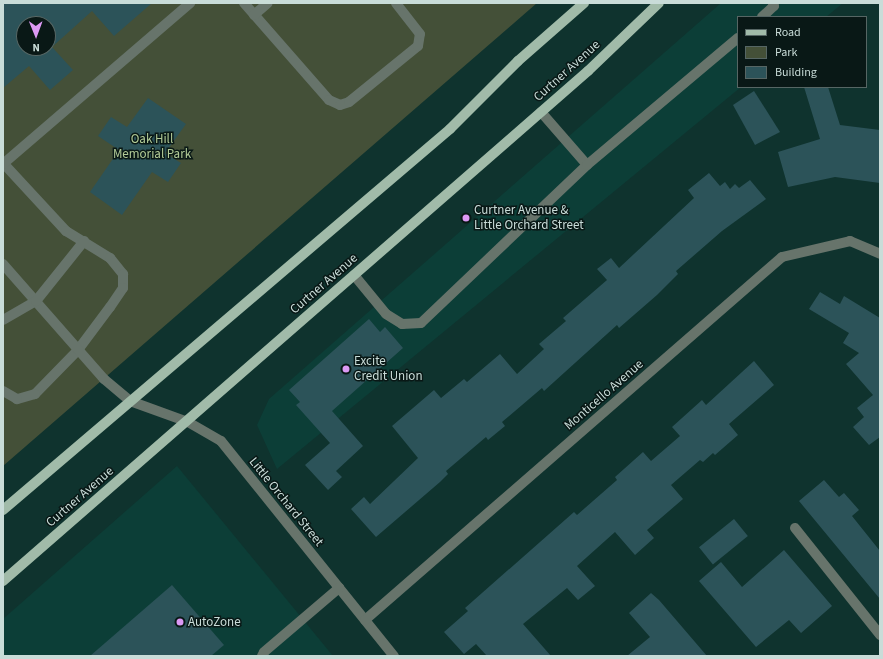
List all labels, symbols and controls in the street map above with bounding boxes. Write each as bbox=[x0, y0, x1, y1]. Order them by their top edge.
north arrow bbox=[16, 16, 56, 56]
legend bbox=[737, 16, 867, 88]
text: Road bbox=[775, 24, 801, 41]
street label: Curtner Avenue bbox=[531, 37, 603, 105]
text: N bbox=[32, 40, 40, 55]
text: Park bbox=[775, 44, 797, 61]
text: Building bbox=[775, 64, 817, 81]
park label: Oak Hill Memorial Park bbox=[113, 132, 191, 163]
place label: Curtner Avenue & Little Orchard Street bbox=[474, 203, 584, 234]
marker: Curtner Avenue & Little Orchard Street bbox=[461, 213, 471, 223]
street label: Curtner Avenue bbox=[287, 251, 361, 317]
place label: Excite Credit Union bbox=[354, 354, 423, 385]
street label: Monticello Avenue bbox=[561, 356, 647, 434]
marker: Excite Credit Union bbox=[341, 364, 351, 374]
street label: Little Orchard Street bbox=[245, 454, 327, 550]
street label: Curtner Avenue bbox=[43, 464, 117, 530]
place label: AutoZone bbox=[188, 614, 241, 630]
marker: AutoZone bbox=[175, 617, 185, 627]

